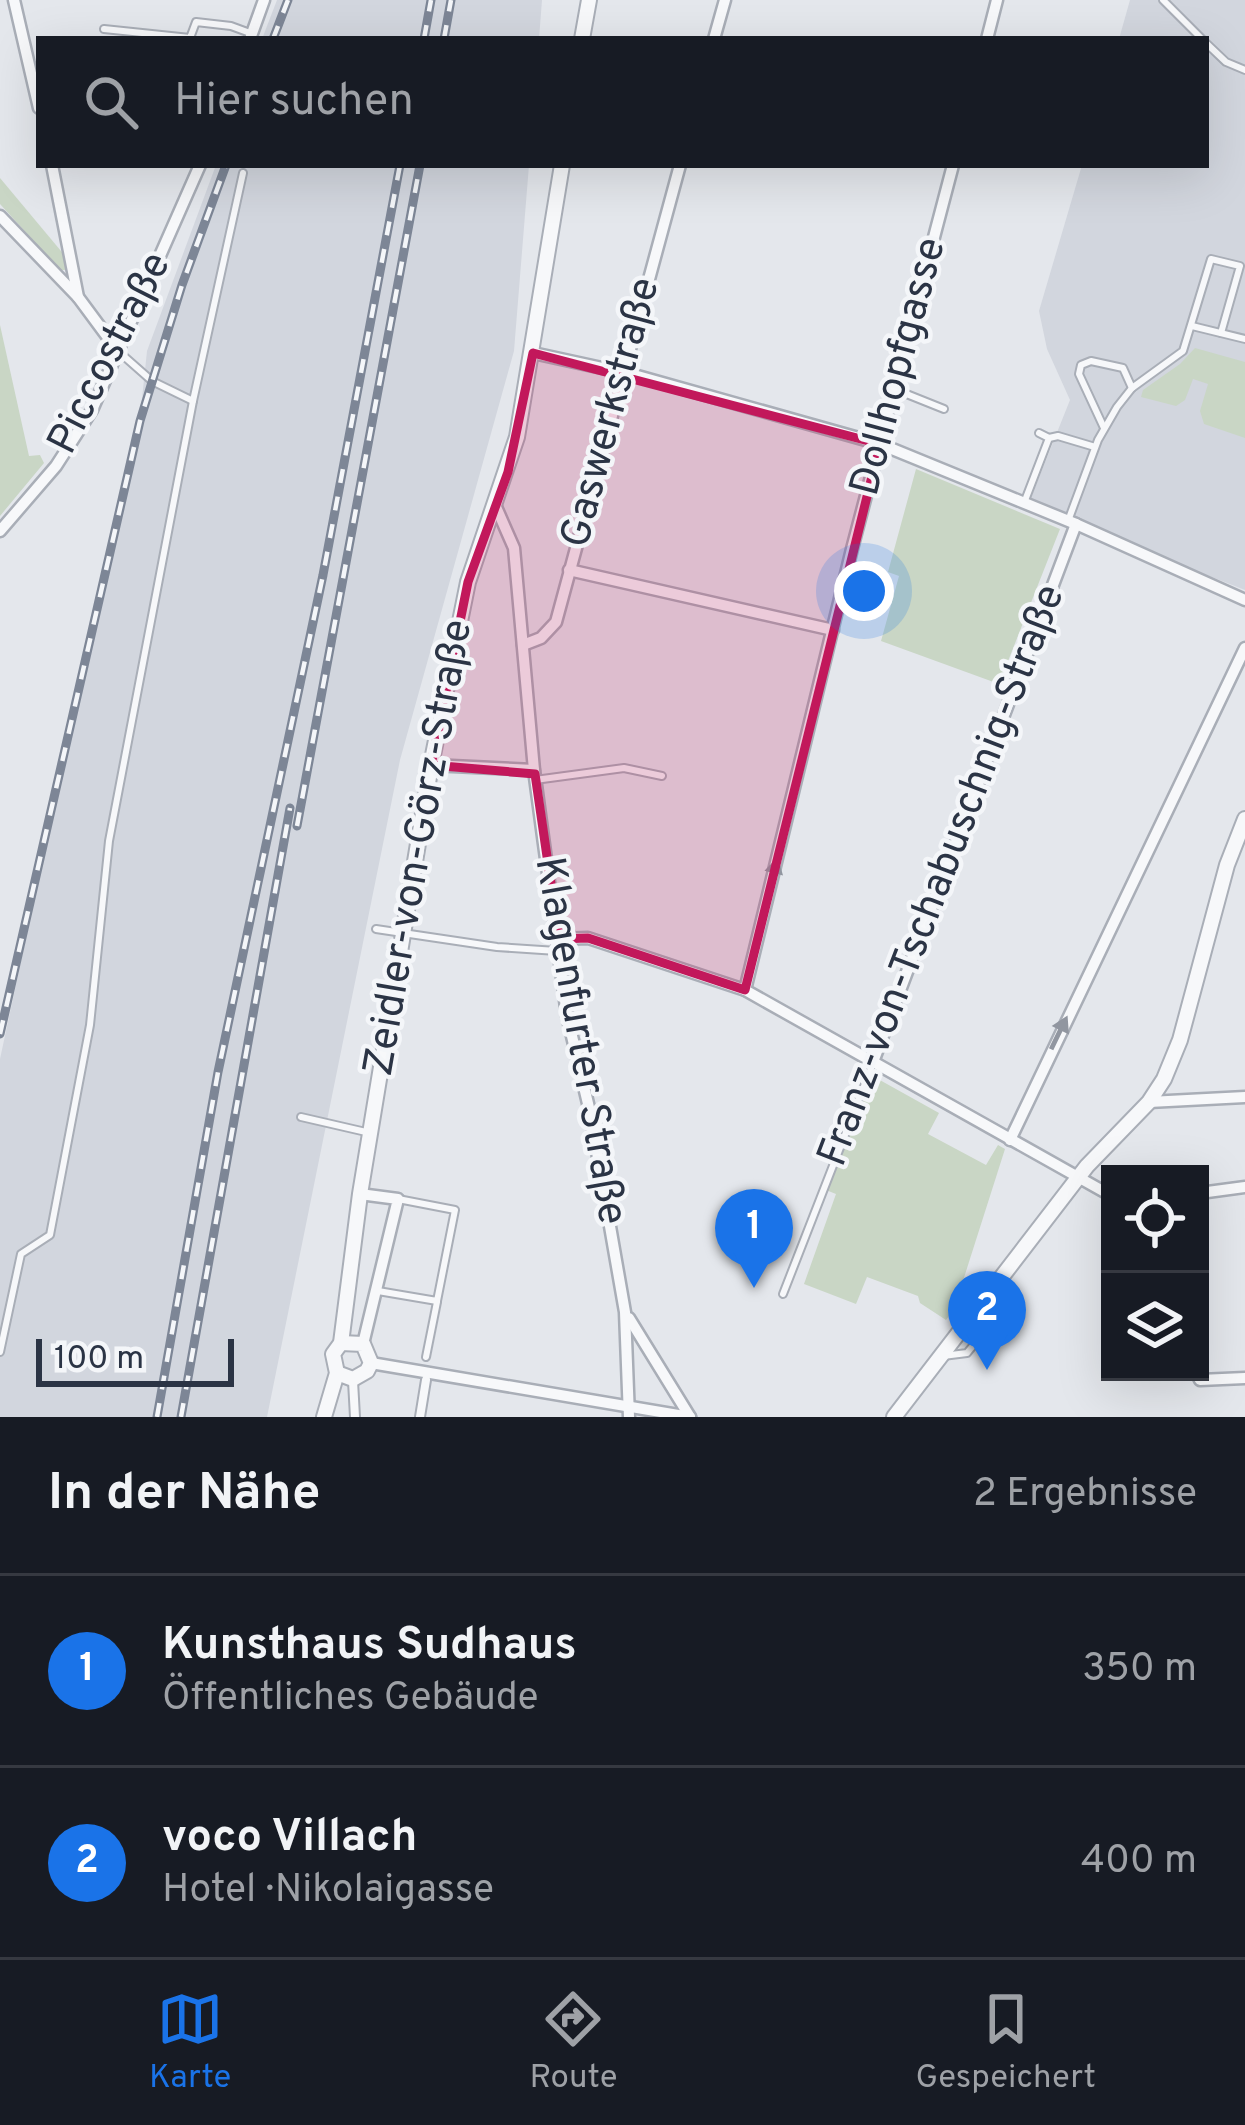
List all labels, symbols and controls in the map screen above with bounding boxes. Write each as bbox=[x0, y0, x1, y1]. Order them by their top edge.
search box bbox=[36, 36, 1209, 168]
icon: search bbox=[78, 69, 144, 135]
text: Hier suchen bbox=[174, 74, 414, 131]
street label: Dollhopfgasse bbox=[840, 232, 960, 502]
street label: Piccostraße bbox=[38, 244, 184, 464]
street label: Gaswerkstraße bbox=[551, 272, 673, 554]
your location bbox=[834, 561, 894, 621]
street label: Franz-von-Tschabuschnig-Straße bbox=[807, 578, 1079, 1174]
street label: Zeidler-von-Görz-Straße bbox=[354, 616, 486, 1080]
street label: Klagenfurter Straße bbox=[521, 853, 637, 1229]
one-way arrow bbox=[764, 857, 783, 894]
one-way arrow bbox=[1049, 1016, 1069, 1051]
map controls bbox=[1101, 1165, 1209, 1381]
button: locate bbox=[1101, 1165, 1209, 1273]
pin: 1 bbox=[715, 1189, 793, 1288]
pin: 2 bbox=[948, 1271, 1026, 1370]
button: layers bbox=[1101, 1273, 1209, 1381]
scale bar bbox=[36, 1333, 234, 1386]
text: 100 m bbox=[54, 1339, 144, 1381]
text: In der Nähe bbox=[48, 1463, 320, 1528]
text: 2 Ergebnisse bbox=[973, 1471, 1197, 1520]
text: Kunsthaus Sudhaus bbox=[162, 1618, 577, 1675]
text: 1 bbox=[79, 1646, 95, 1695]
text: 350 m bbox=[1082, 1646, 1197, 1695]
text: Öffentliches Gebäude bbox=[162, 1675, 539, 1724]
text: voco Villach bbox=[162, 1810, 417, 1867]
text: 2 bbox=[75, 1838, 99, 1887]
text: 400 m bbox=[1081, 1838, 1197, 1887]
text: Hotel · Nikolaigasse bbox=[162, 1867, 494, 1916]
tab: Karte bbox=[149, 1986, 231, 2100]
tab: Route bbox=[529, 1986, 617, 2100]
tab: Gespeichert bbox=[916, 1986, 1096, 2100]

